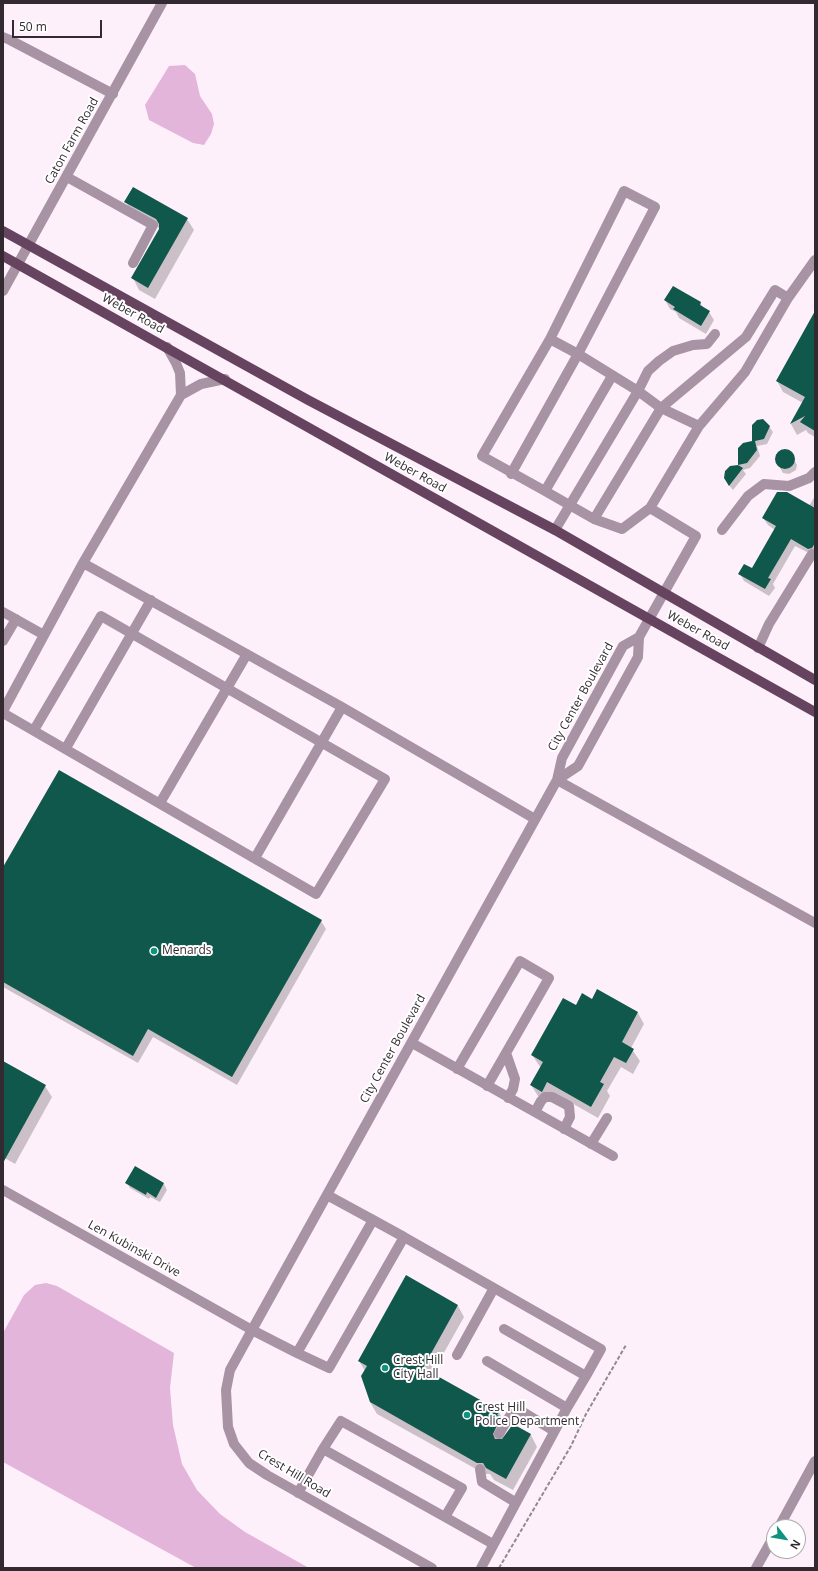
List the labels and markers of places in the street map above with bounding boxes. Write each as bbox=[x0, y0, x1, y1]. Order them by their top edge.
place label: Menards bbox=[162, 944, 212, 958]
marker: Menards bbox=[149, 946, 159, 956]
place label: Crest Hill City Hall bbox=[393, 1354, 443, 1382]
marker: Crest Hill City Hall bbox=[380, 1363, 390, 1373]
place label: Crest Hill Police Department bbox=[475, 1401, 579, 1429]
marker: Crest Hill Police Department bbox=[462, 1410, 472, 1420]

